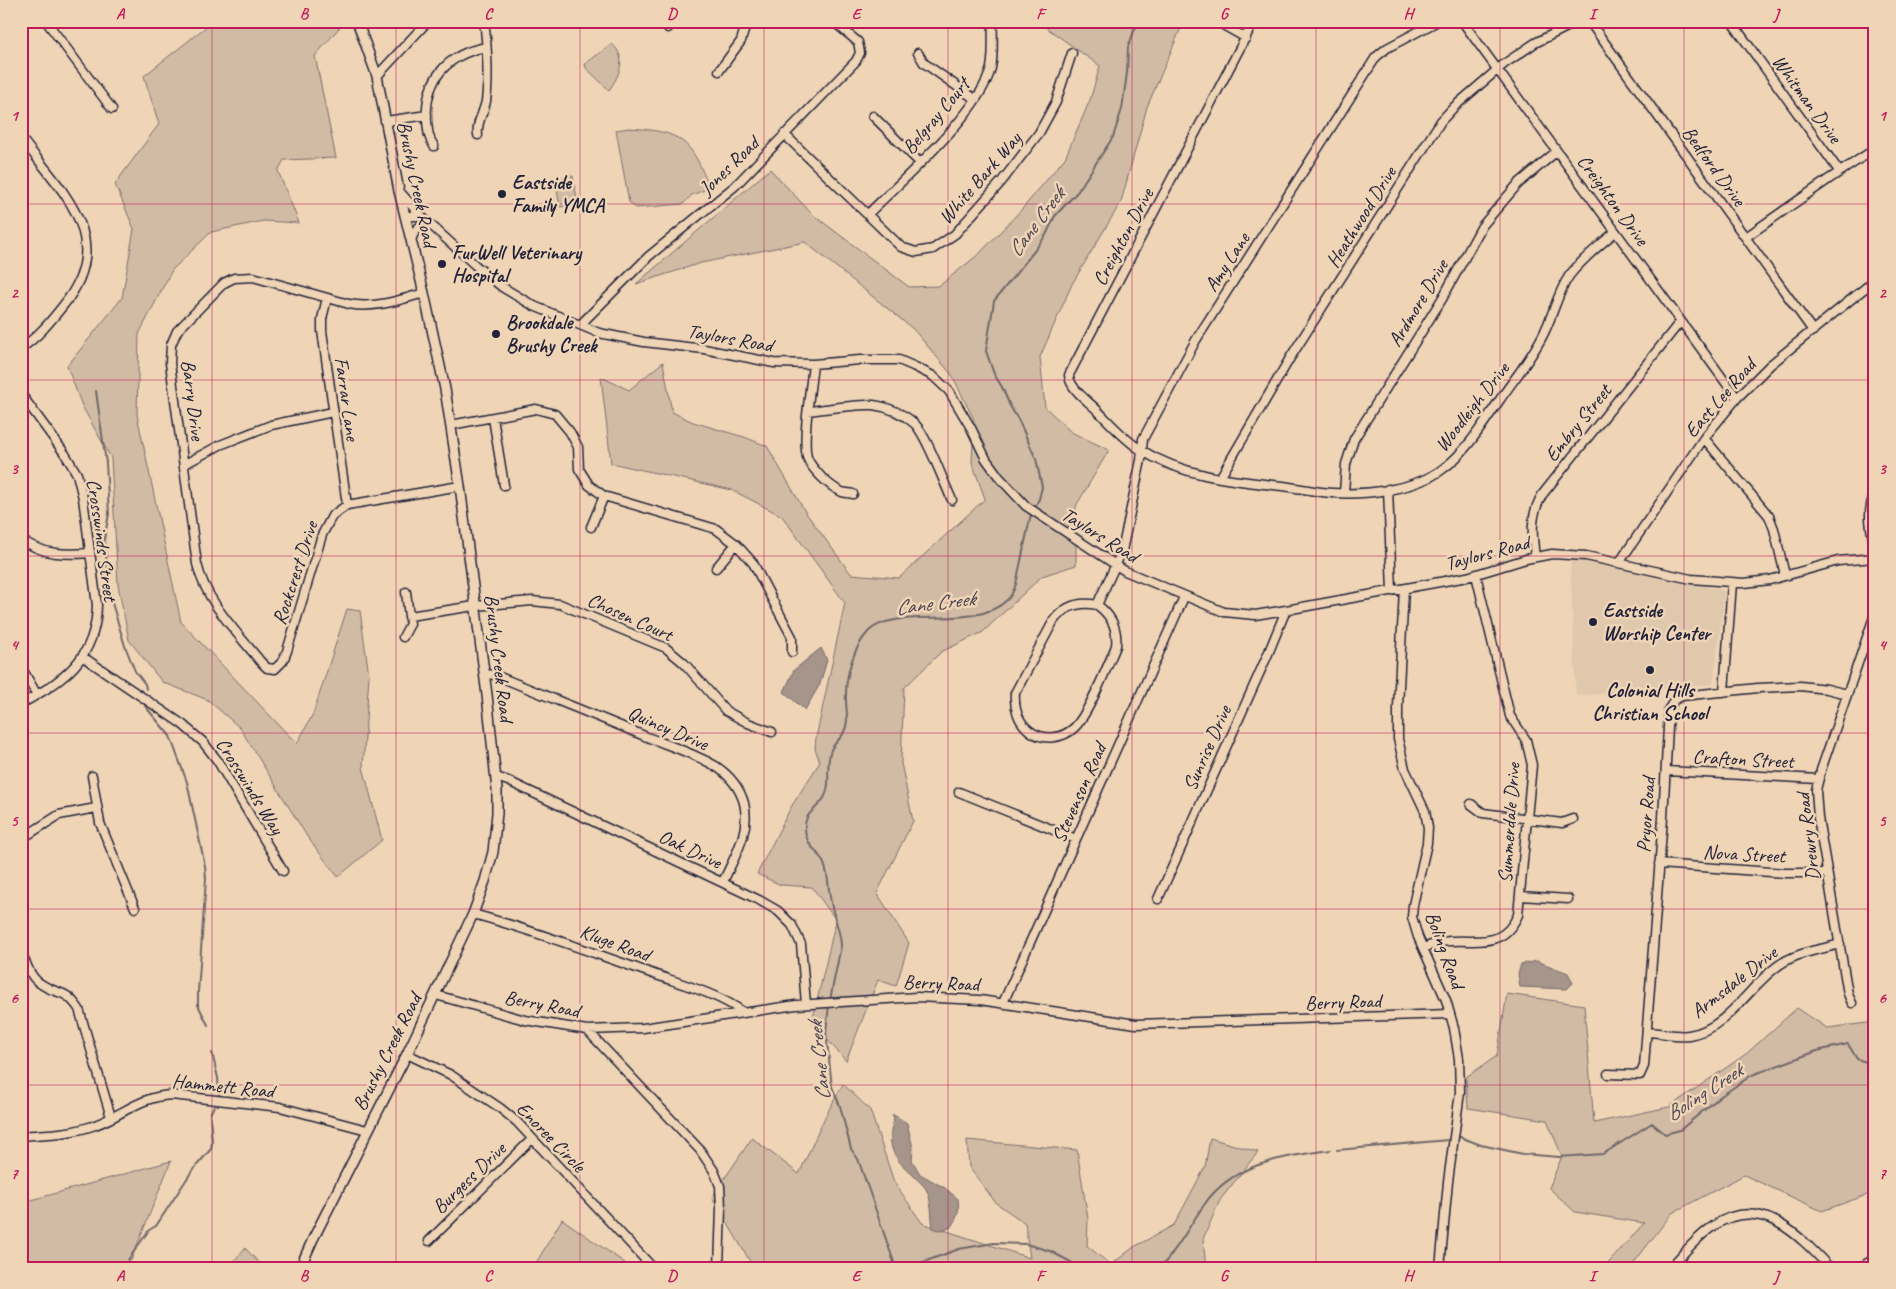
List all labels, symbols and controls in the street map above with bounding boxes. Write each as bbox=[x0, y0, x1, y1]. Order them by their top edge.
text: A bbox=[116, 4, 126, 24]
text: B bbox=[300, 4, 310, 24]
text: C bbox=[484, 4, 494, 24]
text: D bbox=[667, 4, 678, 24]
text: E bbox=[852, 4, 863, 24]
text: F bbox=[1036, 4, 1047, 24]
text: G bbox=[1220, 4, 1230, 24]
text: H bbox=[1403, 4, 1415, 24]
text: I bbox=[1589, 4, 1599, 24]
text: J bbox=[1772, 4, 1781, 24]
street label: Whitman Drive bbox=[1767, 50, 1848, 149]
street label: Belgray Court bbox=[897, 70, 977, 159]
text: 1 bbox=[10, 106, 19, 126]
text: 1 bbox=[1878, 106, 1887, 126]
street label: Brushy Creek Road bbox=[391, 119, 443, 252]
street label: Bedford Drive bbox=[1677, 121, 1752, 212]
street label: White Bark Way bbox=[933, 126, 1028, 229]
street label: Jones Road bbox=[693, 129, 766, 201]
street label: Creighton Drive bbox=[1572, 150, 1655, 252]
street label: Heathwood Drive bbox=[1320, 161, 1403, 272]
place label: Eastside Family YMCA bbox=[512, 170, 606, 218]
water label: Cane Creek bbox=[1002, 179, 1073, 262]
street label: Creighton Drive bbox=[1087, 183, 1160, 290]
marker: Eastside Family YMCA bbox=[496, 188, 508, 200]
street label: Amy Lane bbox=[1199, 226, 1256, 296]
place label: FurWell Veterinary Hospital bbox=[452, 240, 583, 288]
street label: Ardmore Drive bbox=[1382, 254, 1455, 351]
marker: FurWell Veterinary Hospital bbox=[436, 258, 448, 270]
text: 2 bbox=[10, 283, 19, 303]
text: 2 bbox=[1878, 283, 1887, 303]
place label: Brookdale Brushy Creek bbox=[506, 310, 598, 358]
street label: Taylors Road bbox=[685, 318, 778, 358]
marker: Brookdale Brushy Creek bbox=[490, 328, 502, 340]
street label: East Lee Road bbox=[1679, 351, 1763, 443]
street label: Farrar Lane bbox=[329, 356, 365, 444]
street label: Woodleigh Drive bbox=[1429, 356, 1516, 457]
street label: Barry Drive bbox=[176, 358, 211, 443]
street label: Embry Street bbox=[1539, 377, 1618, 467]
text: 3 bbox=[10, 459, 19, 479]
text: 3 bbox=[1878, 459, 1887, 479]
street label: Crosswinds Street bbox=[81, 477, 123, 605]
street label: Taylors Road bbox=[1057, 502, 1146, 570]
street label: Rockcrest Drive bbox=[267, 517, 324, 628]
street label: Taylors Road bbox=[1442, 529, 1535, 576]
water label: Cane Creek bbox=[894, 585, 980, 621]
street label: Chosen Court bbox=[583, 587, 679, 648]
street label: Brushy Creek Road bbox=[479, 593, 520, 726]
place label: Eastside Worship Center bbox=[1603, 598, 1713, 646]
marker: Eastside Worship Center bbox=[1587, 616, 1599, 628]
text: 4 bbox=[10, 635, 19, 655]
text: 4 bbox=[1878, 635, 1887, 655]
marker: Colonial Hills Christian School bbox=[1644, 664, 1656, 676]
place label: Colonial Hills Christian School bbox=[1592, 678, 1711, 726]
street label: Quincy Drive bbox=[624, 700, 713, 757]
street label: Sunrise Drive bbox=[1177, 700, 1237, 795]
street label: Crosswinds Way bbox=[210, 733, 290, 840]
street label: Stevenson Road bbox=[1046, 736, 1113, 847]
street label: Crafton Street bbox=[1692, 744, 1796, 774]
street label: Summerdale Drive bbox=[1492, 761, 1526, 884]
street label: Pryor Road bbox=[1631, 773, 1661, 854]
street label: Drewry Road bbox=[1790, 789, 1826, 882]
text: 5 bbox=[11, 811, 20, 831]
text: 5 bbox=[1879, 811, 1888, 831]
street label: Oak Drive bbox=[655, 824, 727, 875]
street label: Nova Street bbox=[1703, 839, 1788, 869]
street label: Boling Road bbox=[1420, 908, 1471, 995]
street label: Kluge Road bbox=[576, 919, 657, 968]
street label: Armsdale Drive bbox=[1686, 940, 1783, 1024]
street label: Berry Road bbox=[903, 969, 983, 997]
street label: Berry Road bbox=[502, 984, 585, 1024]
street label: Brushy Creek Road bbox=[347, 987, 429, 1115]
text: 6 bbox=[10, 988, 19, 1008]
street label: Berry Road bbox=[1305, 988, 1385, 1016]
text: 6 bbox=[1878, 988, 1887, 1008]
water label: Cane Creek bbox=[801, 1016, 836, 1102]
water label: Boling Creek bbox=[1661, 1056, 1750, 1126]
street label: Hammett Road bbox=[171, 1068, 278, 1104]
street label: Enoree Circle bbox=[511, 1096, 592, 1179]
street label: Burgess Drive bbox=[427, 1136, 512, 1219]
text: 7 bbox=[10, 1164, 19, 1184]
text: 7 bbox=[1878, 1164, 1887, 1184]
text: A bbox=[116, 1266, 126, 1286]
text: B bbox=[300, 1266, 310, 1286]
text: C bbox=[484, 1266, 494, 1286]
text: D bbox=[667, 1266, 678, 1286]
text: E bbox=[852, 1266, 863, 1286]
text: F bbox=[1036, 1266, 1047, 1286]
text: G bbox=[1220, 1266, 1230, 1286]
text: H bbox=[1403, 1266, 1415, 1286]
text: I bbox=[1589, 1266, 1599, 1286]
text: J bbox=[1772, 1266, 1781, 1286]

